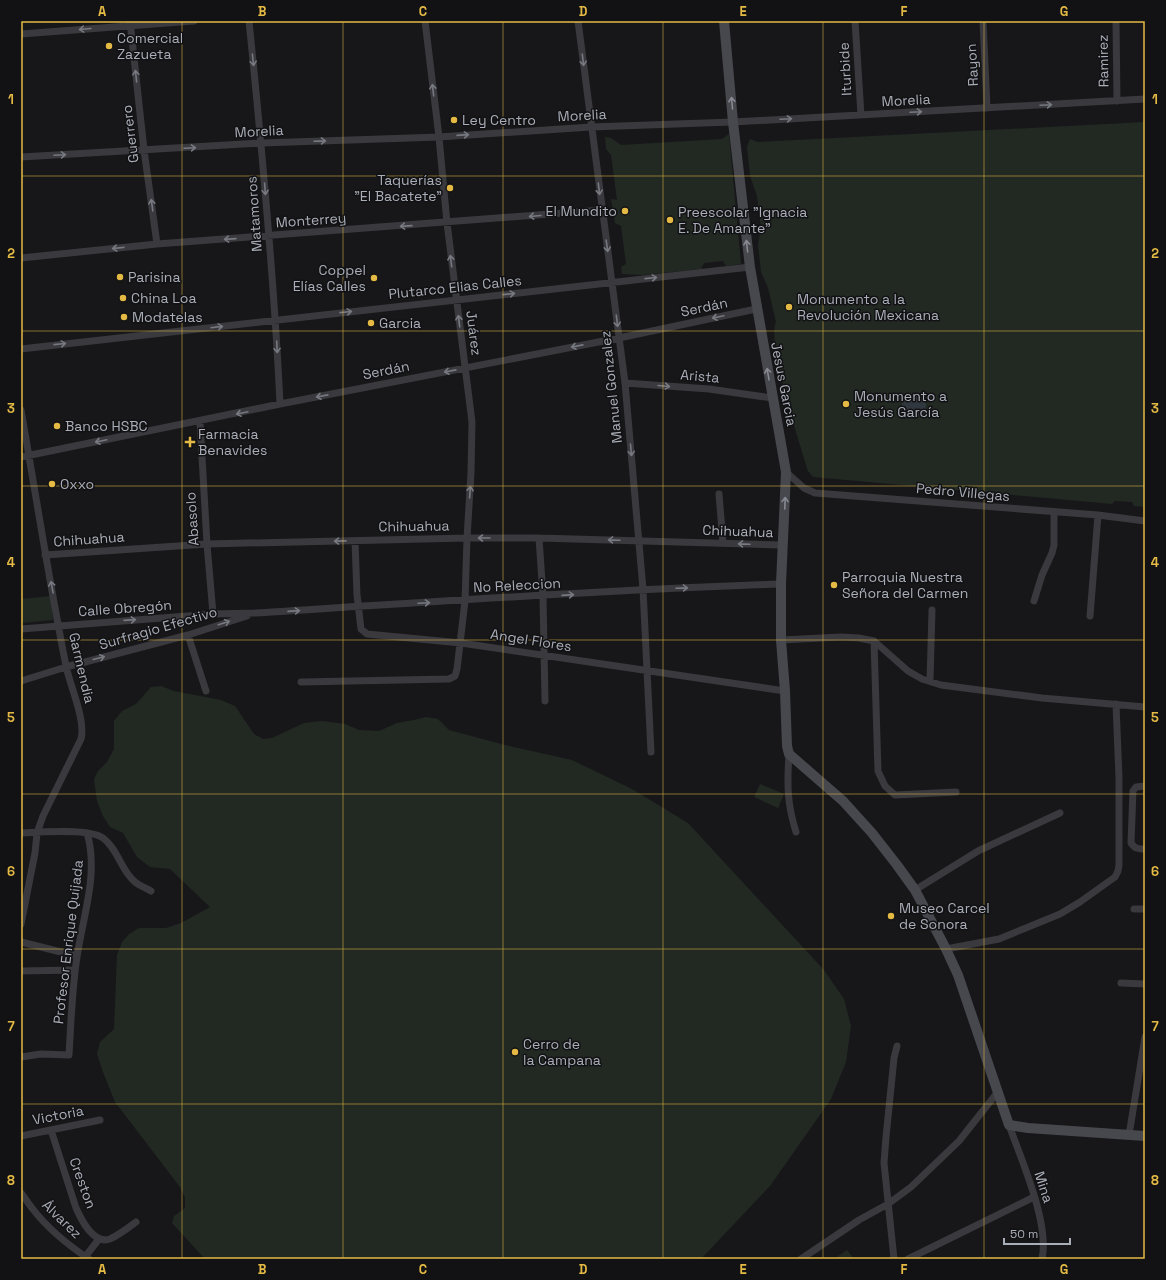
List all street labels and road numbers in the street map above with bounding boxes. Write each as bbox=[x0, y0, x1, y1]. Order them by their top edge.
street label: Ramirez bbox=[1094, 34, 1112, 88]
street label: Iturbide bbox=[835, 42, 855, 96]
street label: Rayon bbox=[962, 43, 982, 87]
street label: Morelia bbox=[881, 90, 931, 110]
street label: Guerrero bbox=[118, 104, 142, 164]
street label: Morelia bbox=[557, 105, 607, 125]
street label: Morelia bbox=[234, 121, 284, 141]
street label: Matamoros bbox=[242, 176, 266, 252]
street label: Monterrey bbox=[275, 209, 347, 231]
street label: Plutarco Elias Calles bbox=[388, 271, 522, 303]
street label: Serdán bbox=[679, 293, 729, 321]
street label: Juárez bbox=[462, 310, 486, 356]
street label: Manuel Gonzalez bbox=[596, 330, 626, 444]
street label: Jesus Garcia bbox=[767, 340, 801, 428]
street label: Serdán bbox=[361, 357, 411, 383]
street label: Arista bbox=[680, 365, 720, 387]
street label: Pedro Villegas bbox=[915, 479, 1011, 505]
street label: Abasolo bbox=[181, 491, 203, 547]
street label: Chihuahua bbox=[378, 516, 450, 536]
street label: Chihuahua bbox=[702, 521, 774, 541]
street label: Chihuahua bbox=[53, 528, 125, 550]
street label: No Releccion bbox=[473, 574, 561, 596]
street label: Calle Obregón bbox=[78, 596, 172, 620]
street label: Surfragio Efectivo bbox=[97, 603, 219, 653]
street label: Angel Flores bbox=[489, 625, 573, 655]
street label: Garmendia bbox=[65, 631, 99, 705]
street label: Profesor Enrique Quijada bbox=[49, 859, 87, 1025]
street label: Victoria bbox=[31, 1101, 85, 1129]
street label: Creston bbox=[65, 1155, 101, 1211]
street label: Mina bbox=[1030, 1169, 1058, 1205]
street label: Álvarez bbox=[38, 1196, 86, 1242]

